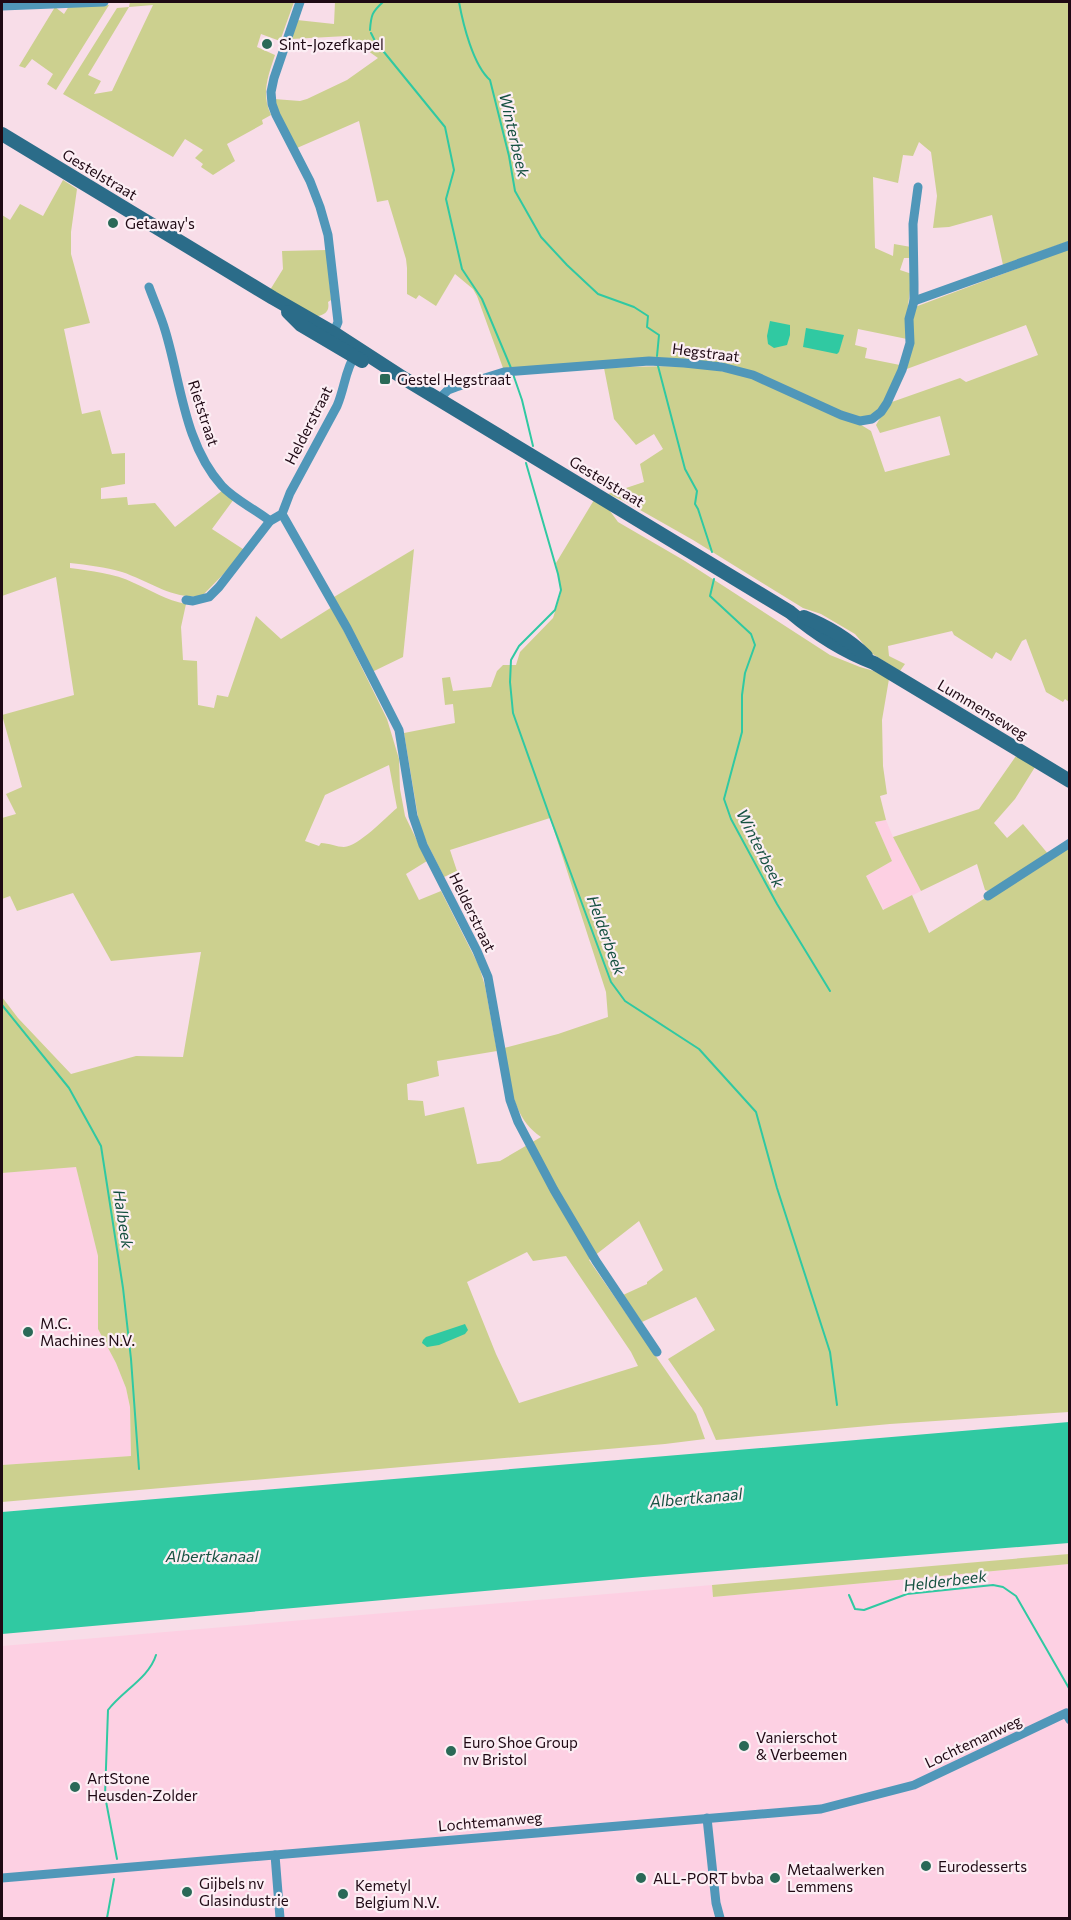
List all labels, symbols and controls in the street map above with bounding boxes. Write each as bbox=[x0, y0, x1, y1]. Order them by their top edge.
place label: Sint-Jozefkapel bbox=[279, 35, 384, 53]
marker: Sint-Jozefkapel bbox=[260, 37, 274, 51]
water label: Winterbeek bbox=[496, 91, 534, 179]
street label: Gestelstraat bbox=[59, 145, 141, 203]
place label: Getaway's bbox=[125, 214, 195, 232]
marker: Getaway's bbox=[106, 216, 120, 230]
street label: Hegstraat bbox=[671, 339, 741, 365]
place label: Gestel Hegstraat bbox=[397, 370, 511, 388]
marker: Gestel Hegstraat bbox=[378, 372, 392, 386]
street label: Rietstraat bbox=[185, 378, 223, 448]
street label: Helderstraat bbox=[280, 383, 336, 467]
street label: Gestelstraat bbox=[566, 452, 648, 510]
street label: Lummenseweg bbox=[935, 675, 1031, 743]
water label: Winterbeek bbox=[733, 805, 789, 891]
street label: Helderstraat bbox=[446, 869, 500, 955]
water label: Helderbeek bbox=[584, 892, 630, 978]
water label: Halbeek bbox=[110, 1188, 138, 1250]
place label: M.C. Machines N.V. bbox=[40, 1314, 135, 1349]
marker: M.C. Machines N.V. bbox=[21, 1325, 35, 1339]
water label: Albertkanaal bbox=[648, 1483, 744, 1511]
water label: Albertkanaal bbox=[165, 1546, 259, 1565]
water label: Helderbeek bbox=[902, 1565, 988, 1595]
street label: Lochtemanweg bbox=[922, 1711, 1024, 1771]
place label: Vanierschot & Verbeemen bbox=[756, 1728, 847, 1763]
place label: Euro Shoe Group nv Bristol bbox=[463, 1733, 578, 1768]
marker: Vanierschot & Verbeemen bbox=[737, 1739, 751, 1753]
marker: Euro Shoe Group nv Bristol bbox=[444, 1744, 458, 1758]
place label: ArtStone Heusden-Zolder bbox=[87, 1769, 198, 1804]
marker: ArtStone Heusden-Zolder bbox=[68, 1780, 82, 1794]
street label: Lochtemanweg bbox=[437, 1807, 543, 1835]
place label: Eurodesserts bbox=[938, 1857, 1027, 1875]
marker: Eurodesserts bbox=[919, 1859, 933, 1873]
place label: Metaalwerken Lemmens bbox=[787, 1860, 885, 1895]
place label: ALL-PORT bvba bbox=[653, 1869, 764, 1887]
marker: ALL-PORT bvba bbox=[634, 1871, 648, 1885]
marker: Metaalwerken Lemmens bbox=[768, 1871, 782, 1885]
place label: Gijbels nv Glasindustrie bbox=[199, 1874, 289, 1909]
place label: Kemetyl Belgium N.V. bbox=[355, 1876, 440, 1911]
marker: Gijbels nv Glasindustrie bbox=[180, 1885, 194, 1899]
marker: Kemetyl Belgium N.V. bbox=[336, 1887, 350, 1901]

